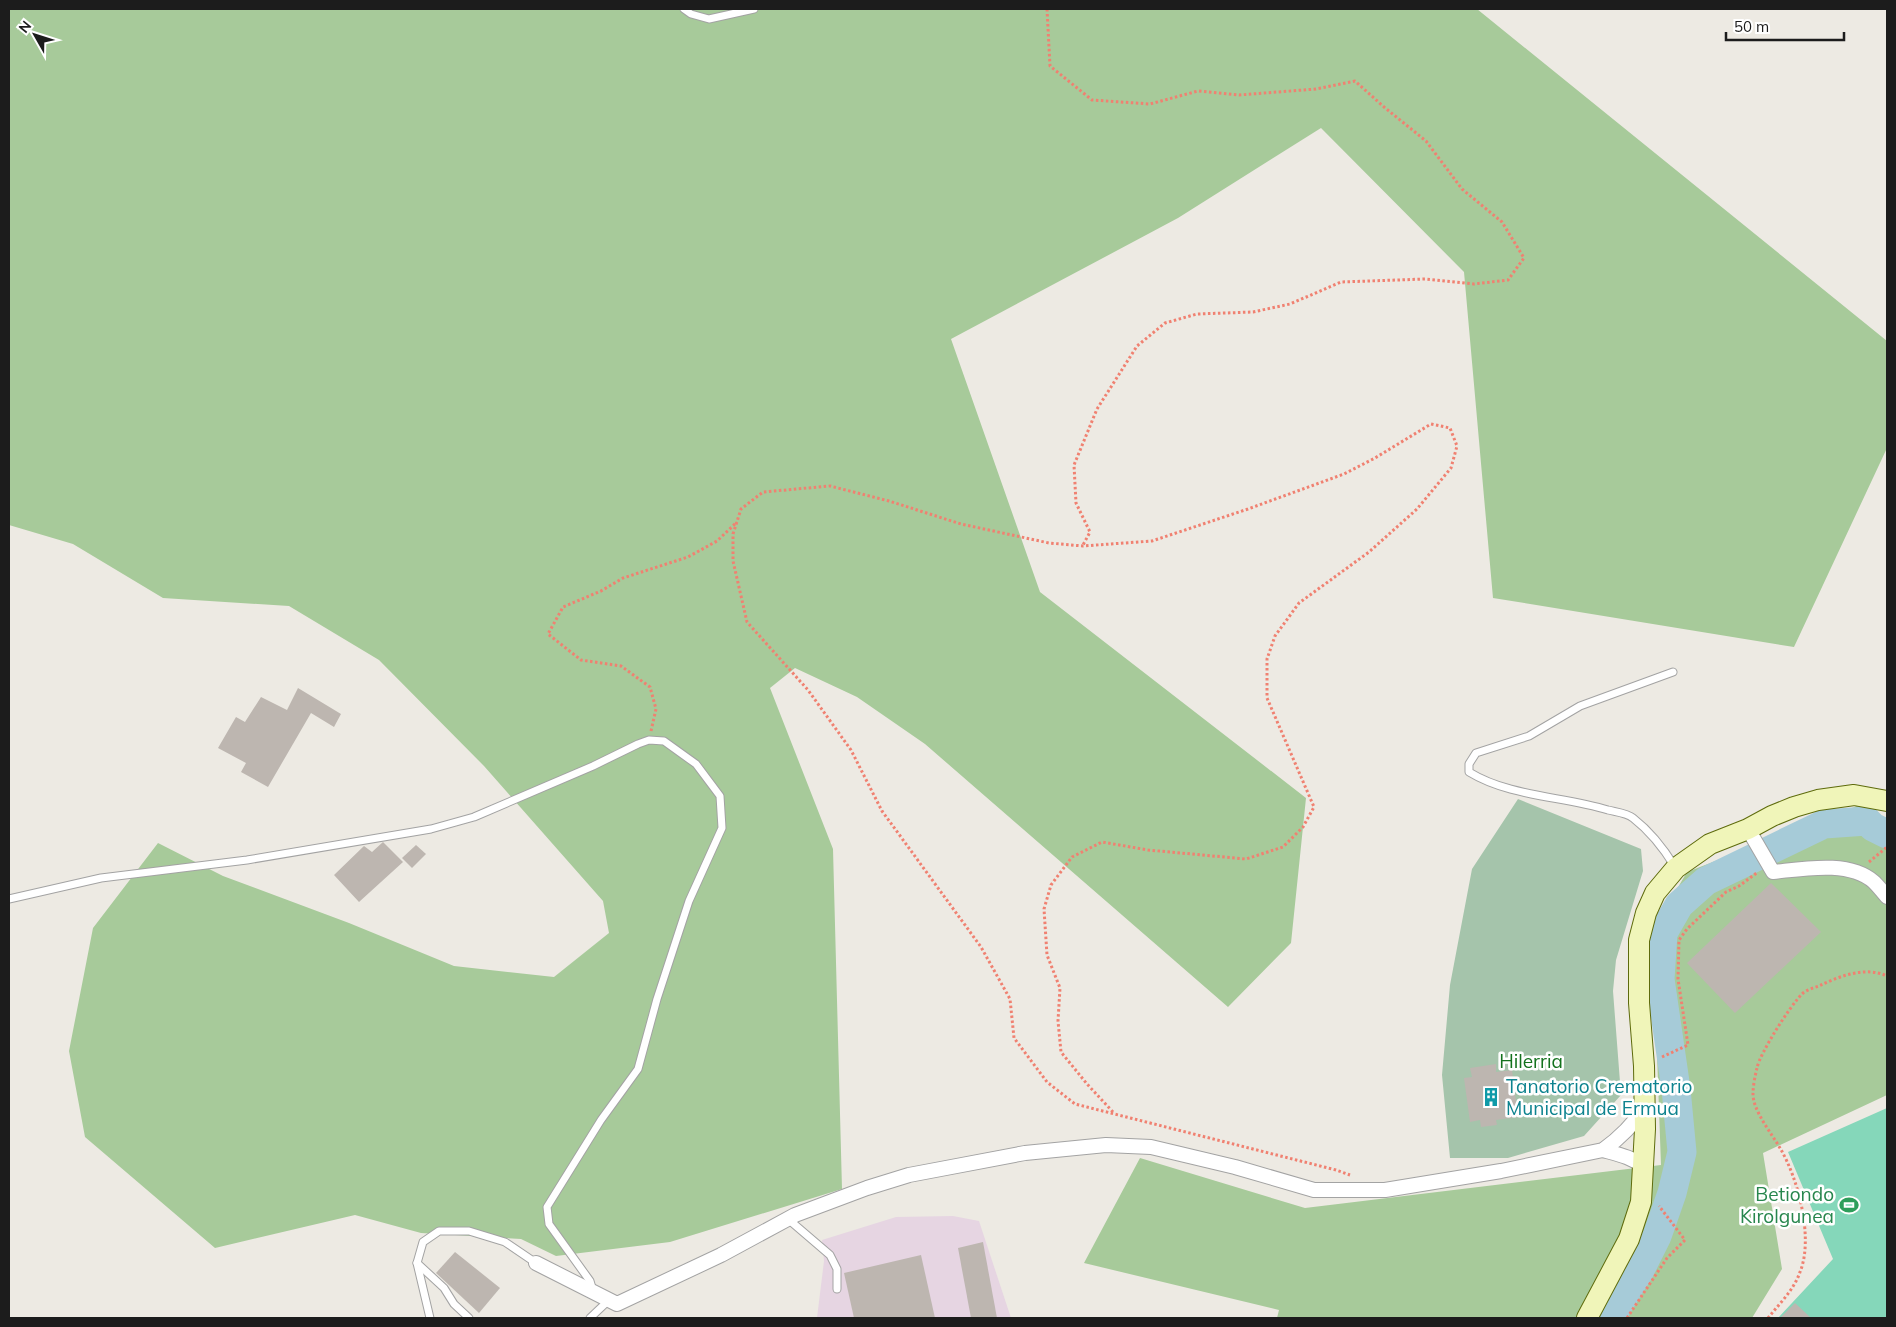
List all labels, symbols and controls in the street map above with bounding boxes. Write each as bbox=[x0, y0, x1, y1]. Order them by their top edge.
north arrow bbox=[10, 10, 60, 60]
scale bar bbox=[1726, 10, 1844, 42]
text: N bbox=[15, 17, 35, 37]
text: 50 m bbox=[1734, 17, 1769, 36]
park label: Hilerria bbox=[1499, 1049, 1563, 1073]
place label: Tanatorio Crematorio Municipal de Ermua bbox=[1506, 1074, 1692, 1120]
building icon: Tanatorio Crematorio Municipal de Ermua bbox=[1480, 1086, 1502, 1108]
place label: Betiondo Kirolgunea bbox=[1740, 1182, 1834, 1228]
sports icon: Betiondo Kirolgunea bbox=[1838, 1194, 1860, 1216]

